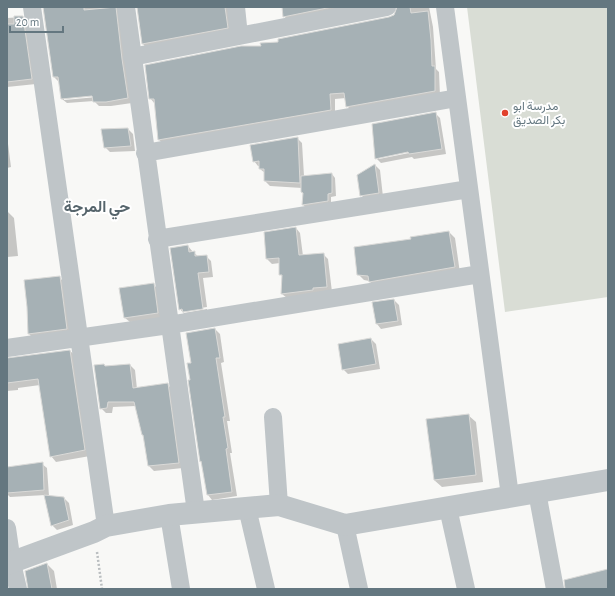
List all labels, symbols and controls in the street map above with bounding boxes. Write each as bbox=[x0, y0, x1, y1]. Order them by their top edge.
scale bar bbox=[10, 8, 63, 34]
text: 20 m bbox=[16, 16, 39, 28]
place label: مدرسة ابو بكر الصديق bbox=[513, 100, 565, 128]
marker: مدرسة ابو بكر الصديق bbox=[500, 108, 510, 118]
district label: حي المرجة bbox=[64, 199, 130, 220]

